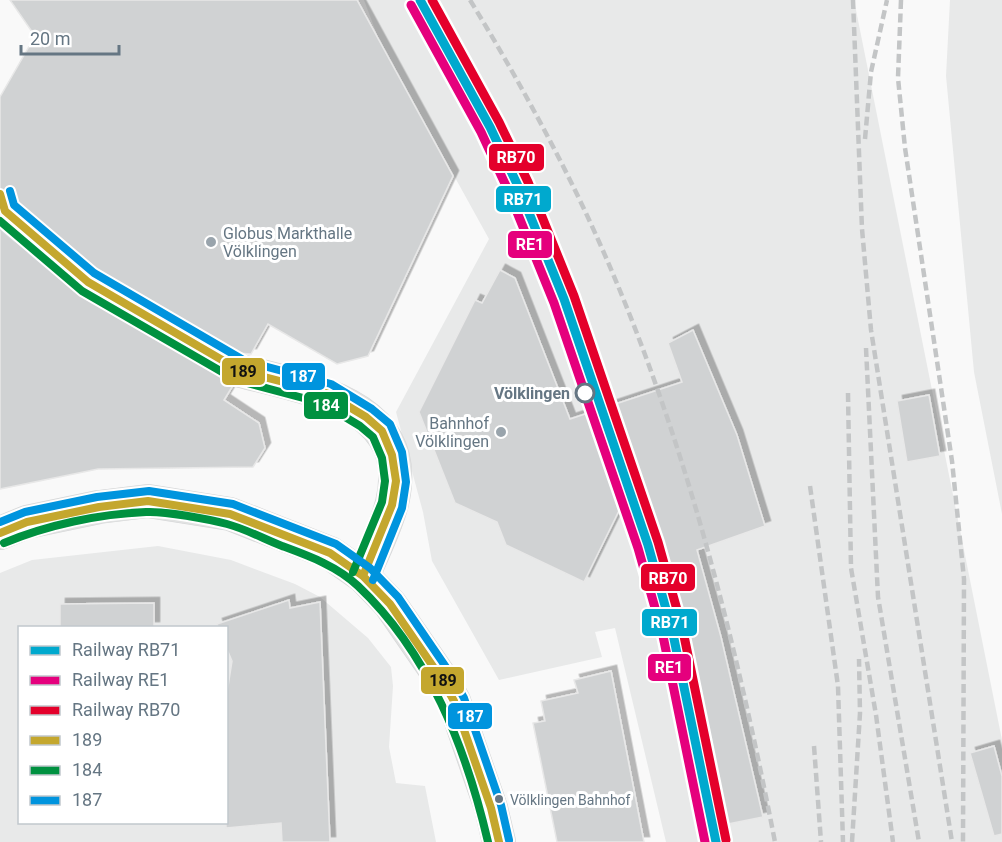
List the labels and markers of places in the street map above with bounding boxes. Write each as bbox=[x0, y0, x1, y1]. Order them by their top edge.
place label: Globus Markthalle Völklingen bbox=[223, 224, 352, 261]
marker: Globus Markthalle Völklingen bbox=[204, 235, 218, 249]
marker: Völklingen bbox=[575, 383, 595, 403]
place label: Völklingen bbox=[494, 384, 570, 403]
place label: Bahnhof Völklingen bbox=[415, 414, 489, 451]
marker: Bahnhof Völklingen bbox=[494, 425, 508, 439]
place label: Völklingen Bahnhof bbox=[510, 792, 631, 808]
marker: Völklingen Bahnhof bbox=[493, 793, 505, 805]

